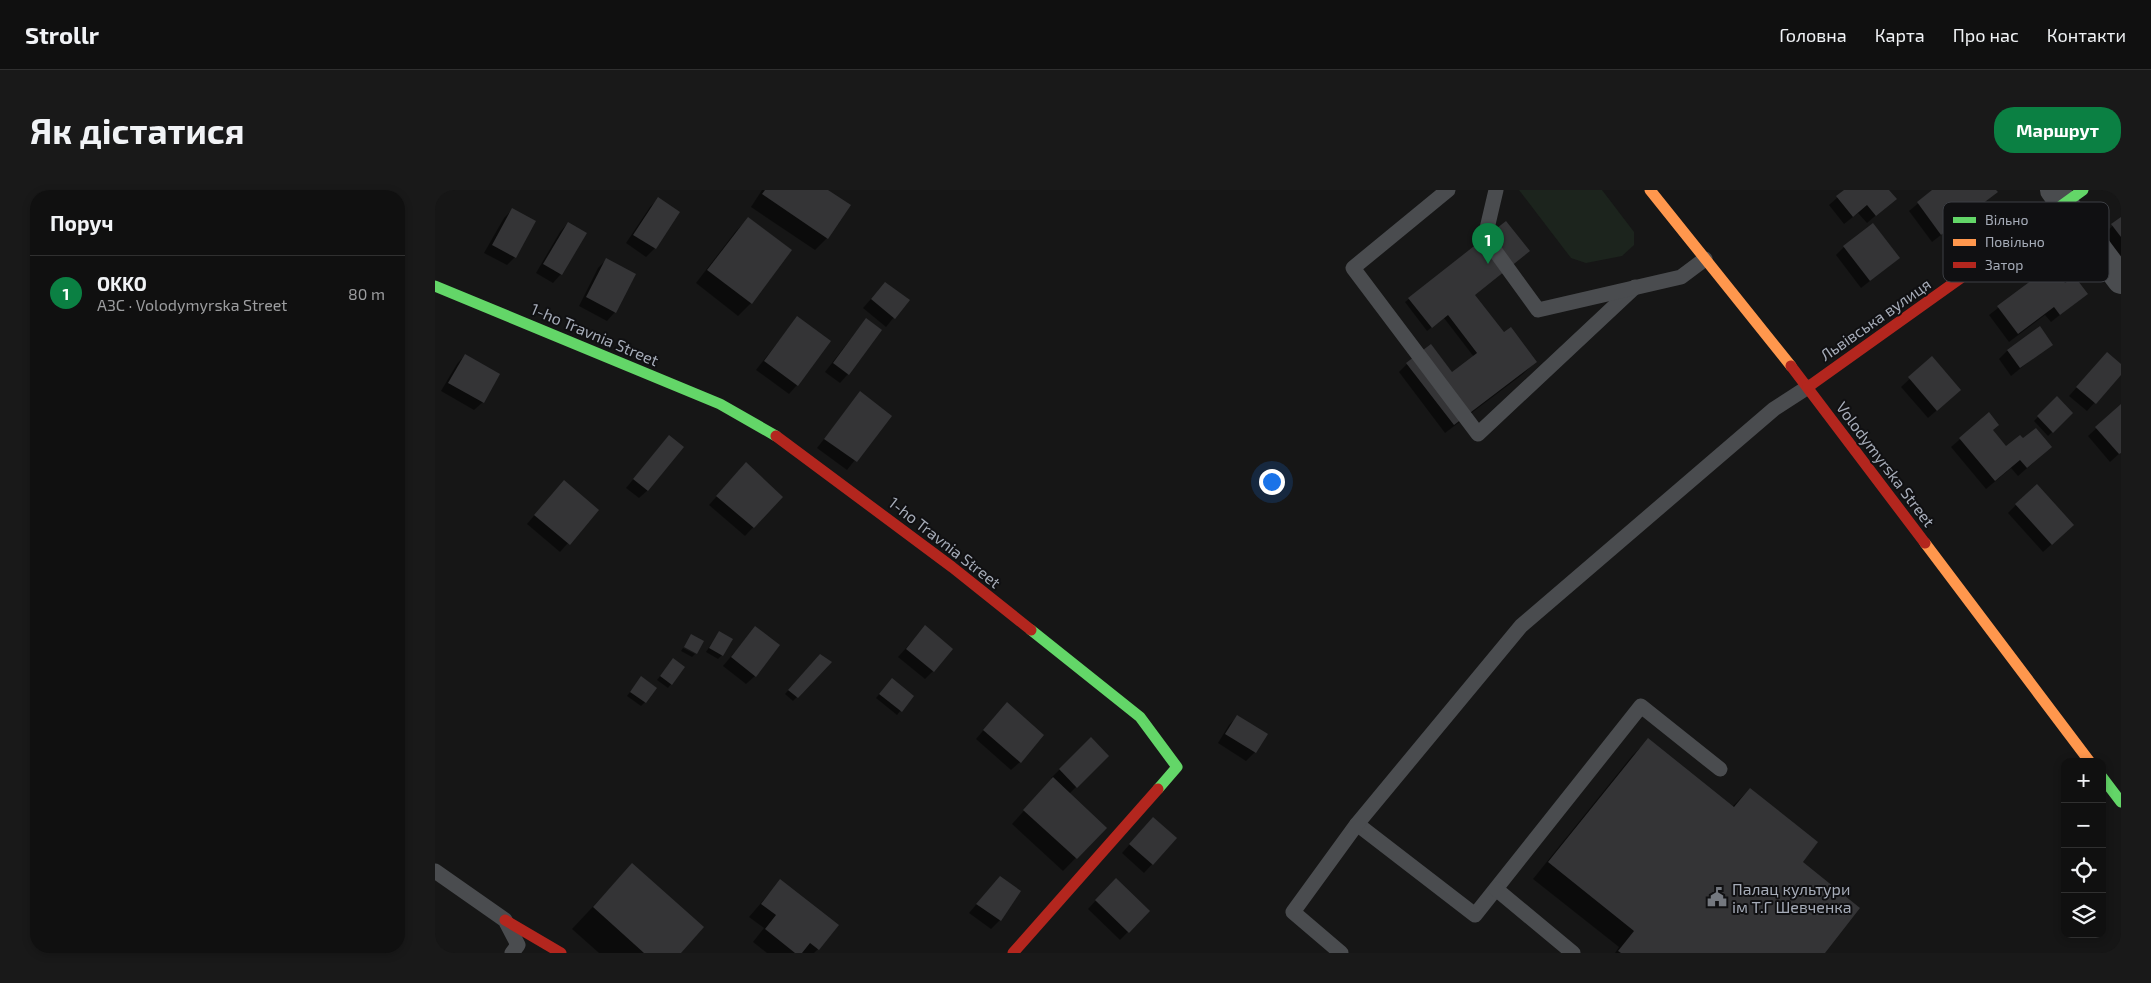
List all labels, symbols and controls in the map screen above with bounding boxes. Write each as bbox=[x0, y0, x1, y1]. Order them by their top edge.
text: Strollr bbox=[25, 20, 99, 49]
text: Головна bbox=[1779, 24, 1847, 46]
text: Карта bbox=[1875, 24, 1925, 46]
text: Про нас bbox=[1953, 24, 2019, 46]
text: Контакти bbox=[2047, 24, 2126, 46]
button: Маршрут bbox=[1994, 107, 2121, 153]
text: Як дістатися bbox=[30, 109, 244, 151]
legend bbox=[1943, 202, 2109, 282]
text: Поруч bbox=[50, 210, 113, 235]
text: Вільно bbox=[1985, 211, 2028, 228]
pin: 1 bbox=[1472, 223, 1504, 264]
text: Повільно bbox=[1985, 233, 2045, 250]
text: Затор bbox=[1985, 256, 2023, 273]
text: OKKO bbox=[97, 272, 147, 295]
street label: Львівська вулиця bbox=[1816, 274, 1935, 365]
text: 1 bbox=[63, 284, 69, 303]
text: 80 m bbox=[348, 284, 385, 303]
text: АЗС · Volodymyrska Street bbox=[97, 295, 287, 314]
street label: 1-ho Travnia Street bbox=[528, 299, 662, 369]
street label: Volodymyrska Street bbox=[1833, 398, 1939, 530]
your location bbox=[1259, 469, 1285, 495]
street label: 1-ho Travnia Street bbox=[885, 492, 1005, 592]
map controls bbox=[2061, 758, 2106, 938]
button: + bbox=[2061, 758, 2106, 803]
button: − bbox=[2061, 803, 2106, 848]
button: locate bbox=[2061, 848, 2106, 893]
place label: Палац культури ім Т.Г Шевченка bbox=[1732, 879, 1852, 916]
public building icon: Палац культури ім Т.Г Шевченка bbox=[1706, 886, 1728, 908]
button: layers bbox=[2061, 893, 2106, 938]

